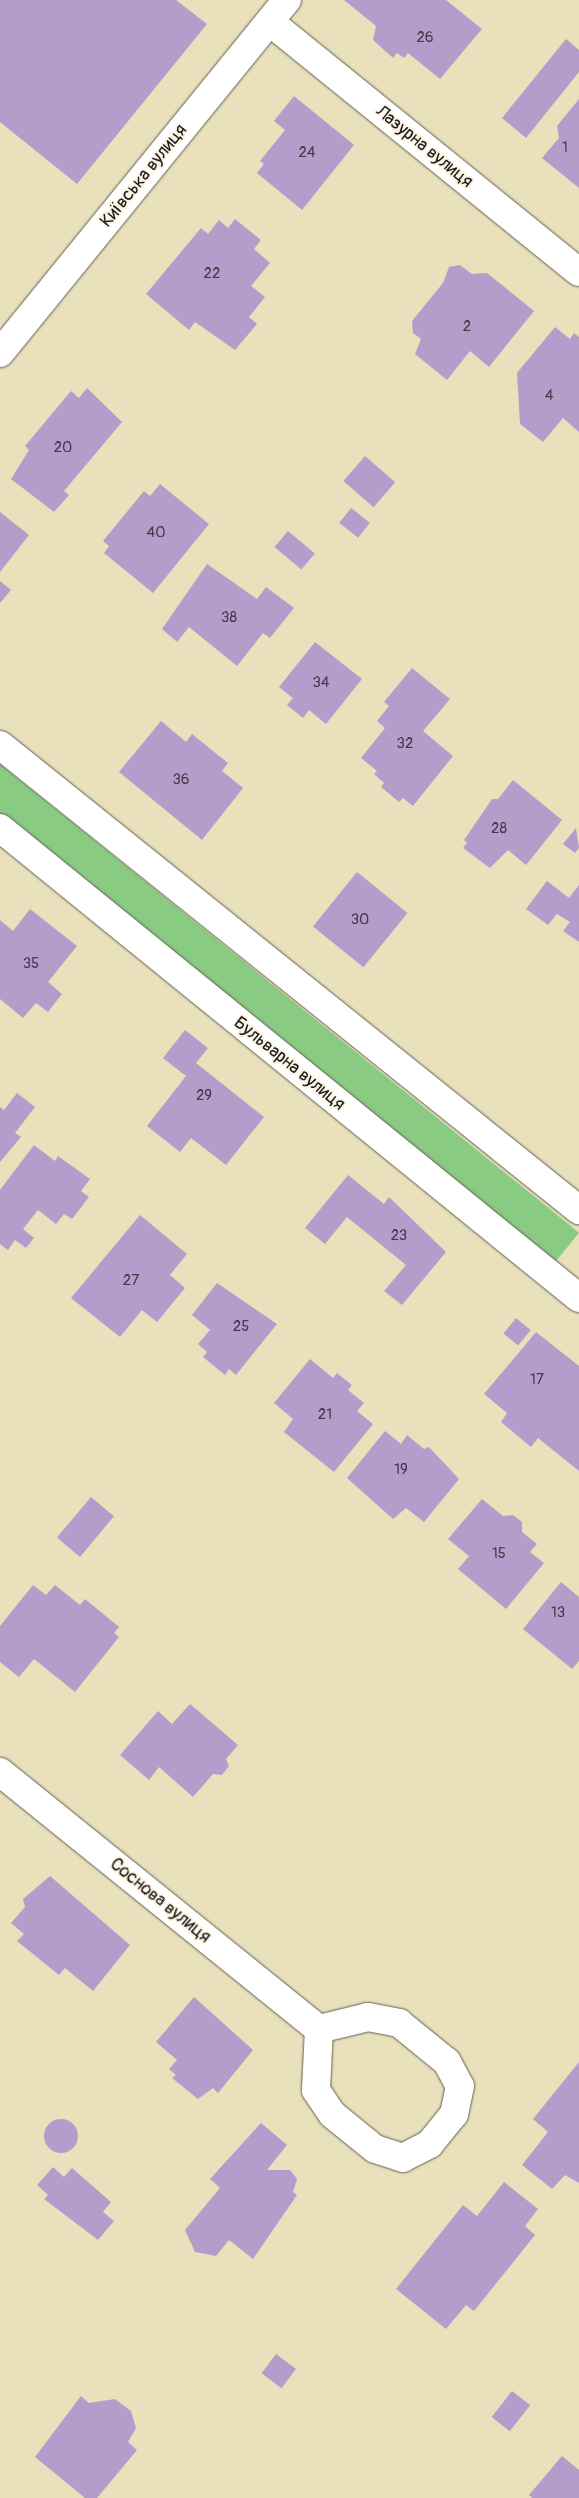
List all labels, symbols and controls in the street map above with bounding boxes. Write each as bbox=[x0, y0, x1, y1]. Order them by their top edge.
house number: 26 bbox=[416, 29, 434, 47]
street label: Лазурна вулиця bbox=[371, 101, 477, 193]
street label: Київська вулиця bbox=[96, 120, 192, 232]
house number: 1 bbox=[562, 139, 568, 157]
house number: 24 bbox=[298, 144, 316, 162]
house number: 22 bbox=[204, 265, 220, 283]
house number: 2 bbox=[463, 318, 471, 336]
house number: 4 bbox=[545, 387, 553, 405]
house number: 20 bbox=[54, 439, 72, 457]
house number: 40 bbox=[147, 524, 165, 542]
house number: 38 bbox=[221, 609, 237, 627]
house number: 34 bbox=[312, 674, 330, 692]
house number: 32 bbox=[397, 735, 413, 753]
house number: 36 bbox=[172, 771, 190, 789]
house number: 28 bbox=[491, 820, 507, 838]
house number: 30 bbox=[351, 911, 369, 929]
house number: 35 bbox=[23, 955, 39, 973]
street label: Бульварна вулиця bbox=[229, 1013, 349, 1115]
house number: 29 bbox=[196, 1087, 212, 1105]
house number: 23 bbox=[391, 1227, 407, 1245]
house number: 27 bbox=[123, 1272, 139, 1290]
house number: 25 bbox=[233, 1318, 249, 1336]
house number: 17 bbox=[530, 1371, 544, 1389]
house number: 21 bbox=[318, 1406, 332, 1424]
house number: 19 bbox=[394, 1461, 408, 1479]
house number: 15 bbox=[492, 1545, 506, 1563]
house number: 13 bbox=[551, 1604, 565, 1622]
street label: Соснова вулиця bbox=[105, 1854, 215, 1948]

